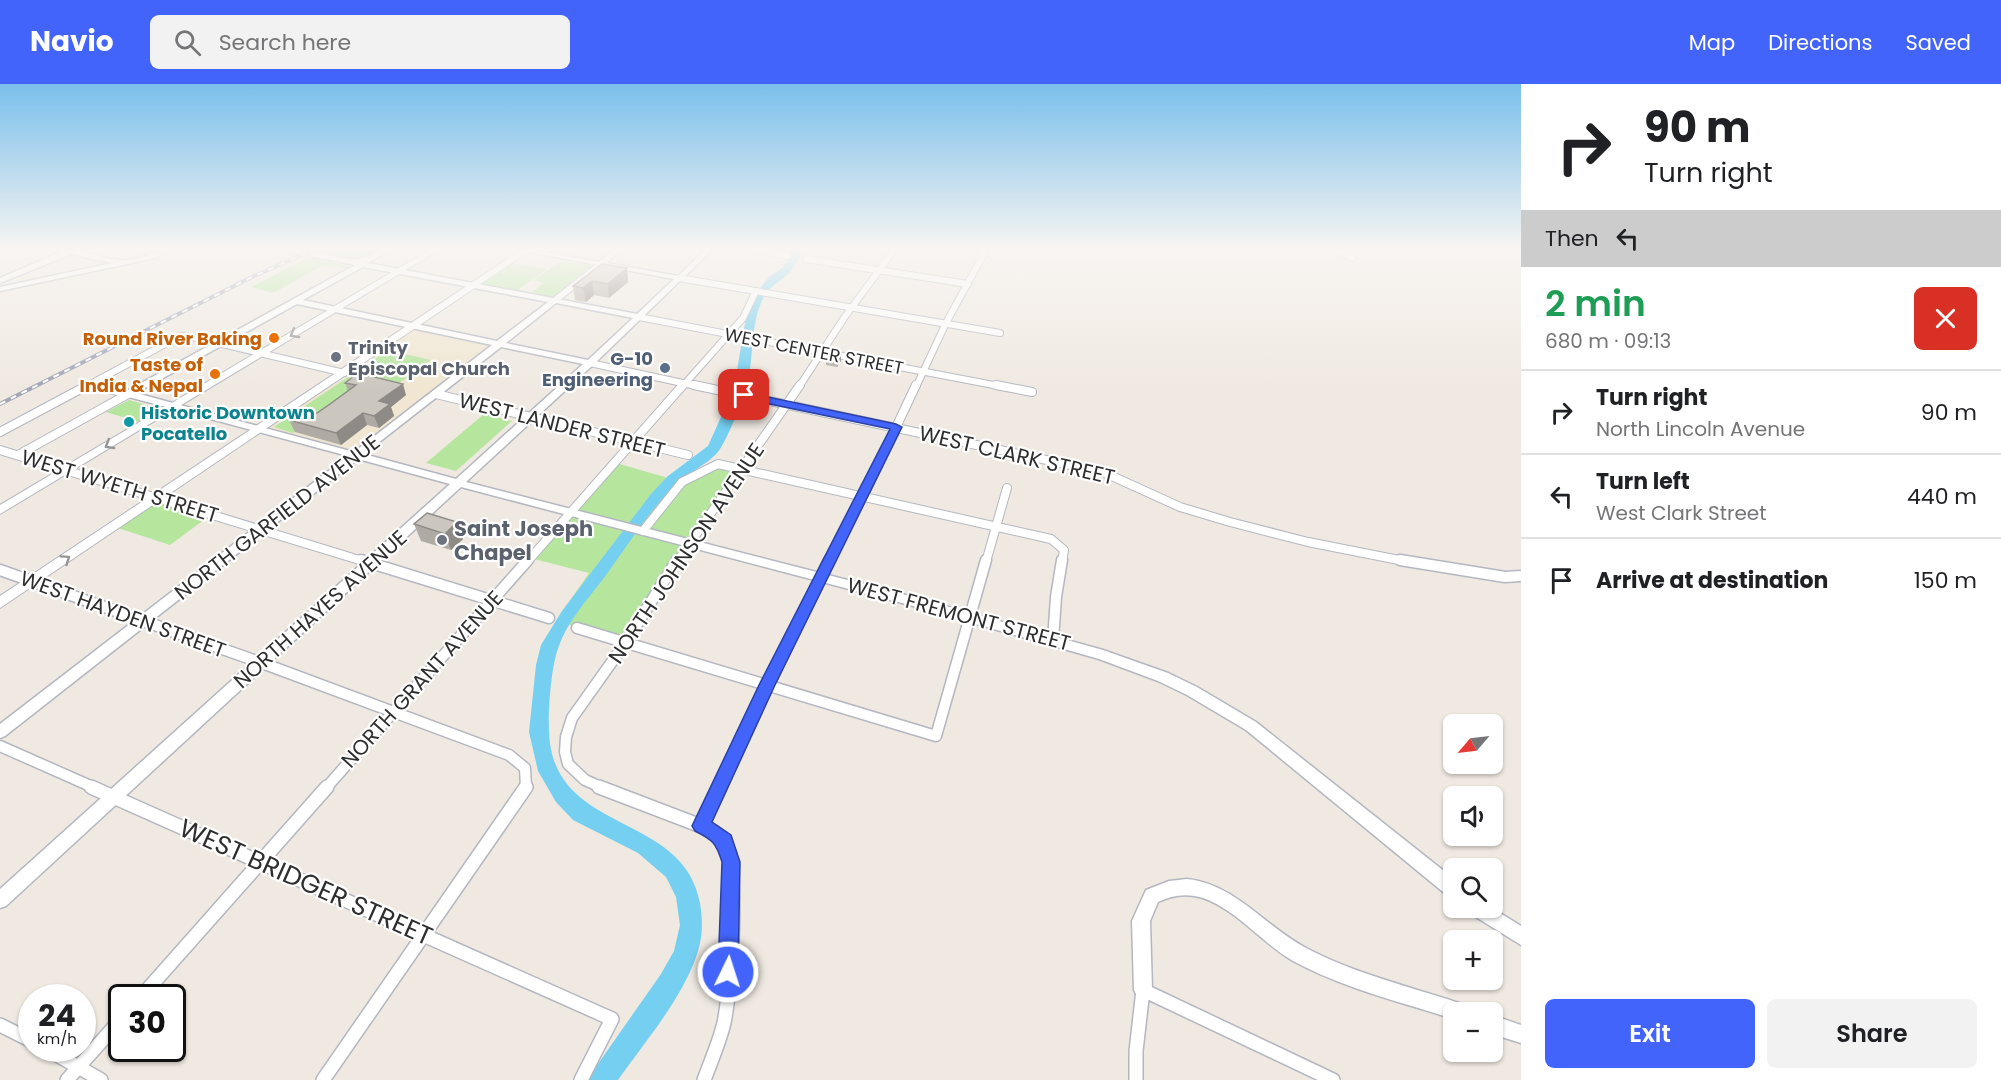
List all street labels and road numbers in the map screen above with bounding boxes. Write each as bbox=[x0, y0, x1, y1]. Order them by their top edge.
street label: WEST CENTER STREET bbox=[722, 321, 906, 381]
street label: WEST LANDER STREET bbox=[456, 385, 668, 465]
street label: WEST CLARK STREET bbox=[916, 418, 1118, 492]
street label: NORTH GARFIELD AVENUE bbox=[168, 427, 386, 607]
street label: NORTH JOHNSON AVENUE bbox=[601, 437, 771, 669]
street label: WEST WYETH STREET bbox=[18, 442, 222, 530]
street label: NORTH HAYES AVENUE bbox=[227, 523, 413, 695]
street label: WEST HAYDEN STREET bbox=[16, 563, 230, 665]
street label: WEST FREMONT STREET bbox=[844, 570, 1074, 658]
street label: NORTH GRANT AVENUE bbox=[334, 584, 510, 774]
street label: WEST BRIDGER STREET bbox=[174, 810, 438, 954]

